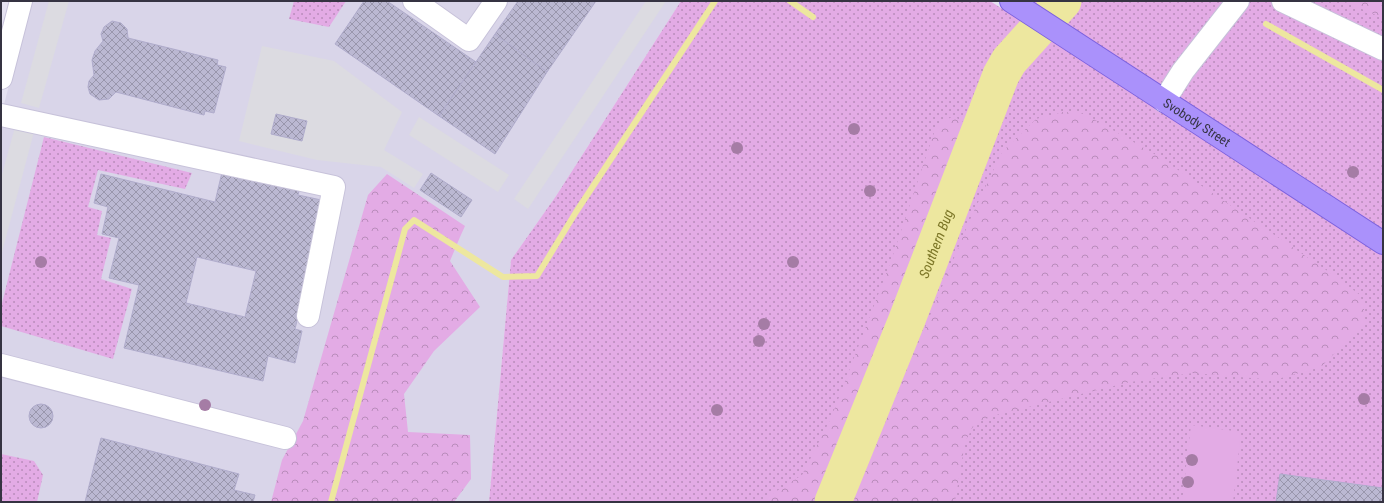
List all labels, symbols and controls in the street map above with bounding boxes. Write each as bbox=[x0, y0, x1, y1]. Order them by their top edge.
street label: Svobody Street bbox=[1161, 95, 1234, 149]
water label: Southern Bug bbox=[916, 207, 957, 280]

